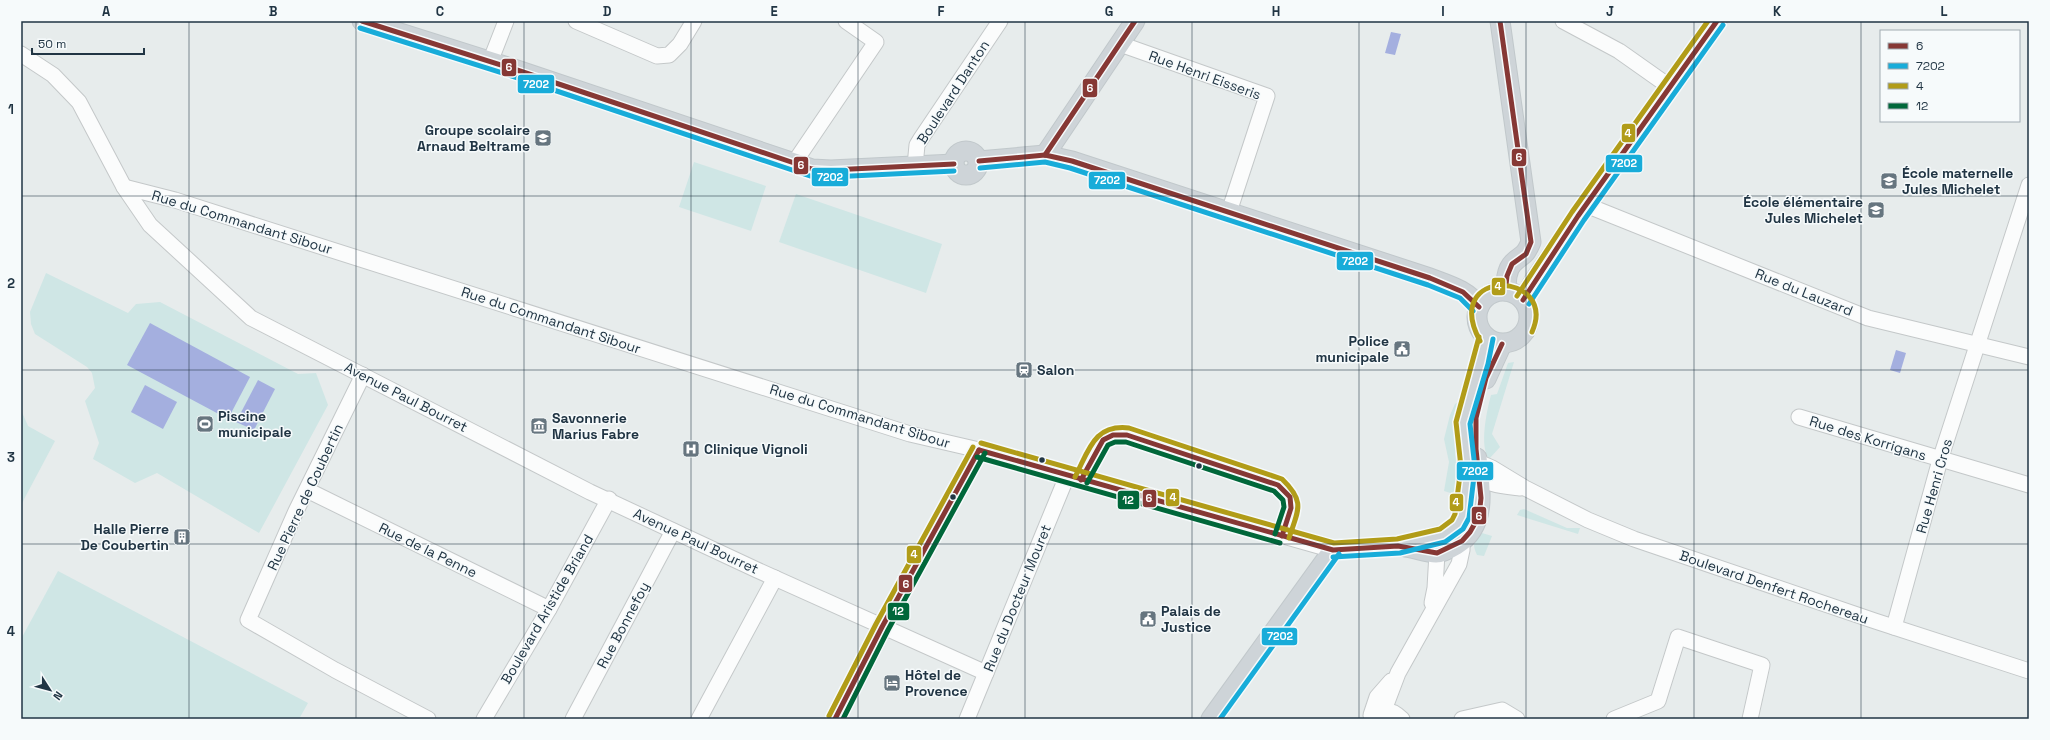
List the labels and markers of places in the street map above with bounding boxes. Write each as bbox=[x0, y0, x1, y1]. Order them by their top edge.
place label: Groupe scolaire Arnaud Beltrame bbox=[417, 121, 530, 155]
school or university icon: Groupe scolaire Arnaud Beltrame bbox=[533, 128, 553, 148]
place label: École maternelle Jules Michelet bbox=[1902, 164, 2013, 198]
school or university icon: École maternelle Jules Michelet bbox=[1879, 171, 1899, 191]
place label: École élémentaire Jules Michelet bbox=[1743, 193, 1863, 227]
school or university icon: École élémentaire Jules Michelet bbox=[1866, 200, 1886, 220]
place label: Police municipale bbox=[1315, 332, 1389, 366]
public building icon: Police municipale bbox=[1392, 339, 1412, 359]
station icon: Salon bbox=[1014, 360, 1034, 380]
place label: Salon bbox=[1037, 361, 1075, 379]
place label: Piscine municipale bbox=[218, 407, 292, 441]
place label: Savonnerie Marius Fabre bbox=[552, 409, 639, 443]
sports icon: Piscine municipale bbox=[195, 414, 215, 434]
museum icon: Savonnerie Marius Fabre bbox=[529, 416, 549, 436]
hospital icon: Clinique Vignoli bbox=[681, 439, 701, 459]
place label: Clinique Vignoli bbox=[704, 440, 808, 458]
unlabelled marker bbox=[1037, 455, 1047, 465]
unlabelled marker bbox=[1194, 461, 1204, 471]
unlabelled marker bbox=[948, 492, 958, 502]
place label: Halle Pierre De Coubertin bbox=[81, 520, 169, 554]
building icon: Halle Pierre De Coubertin bbox=[172, 527, 192, 547]
place label: Palais de Justice bbox=[1161, 602, 1221, 636]
public building icon: Palais de Justice bbox=[1138, 609, 1158, 629]
place label: Hôtel de Provence bbox=[905, 666, 968, 700]
hotel icon: Hôtel de Provence bbox=[882, 673, 902, 693]

